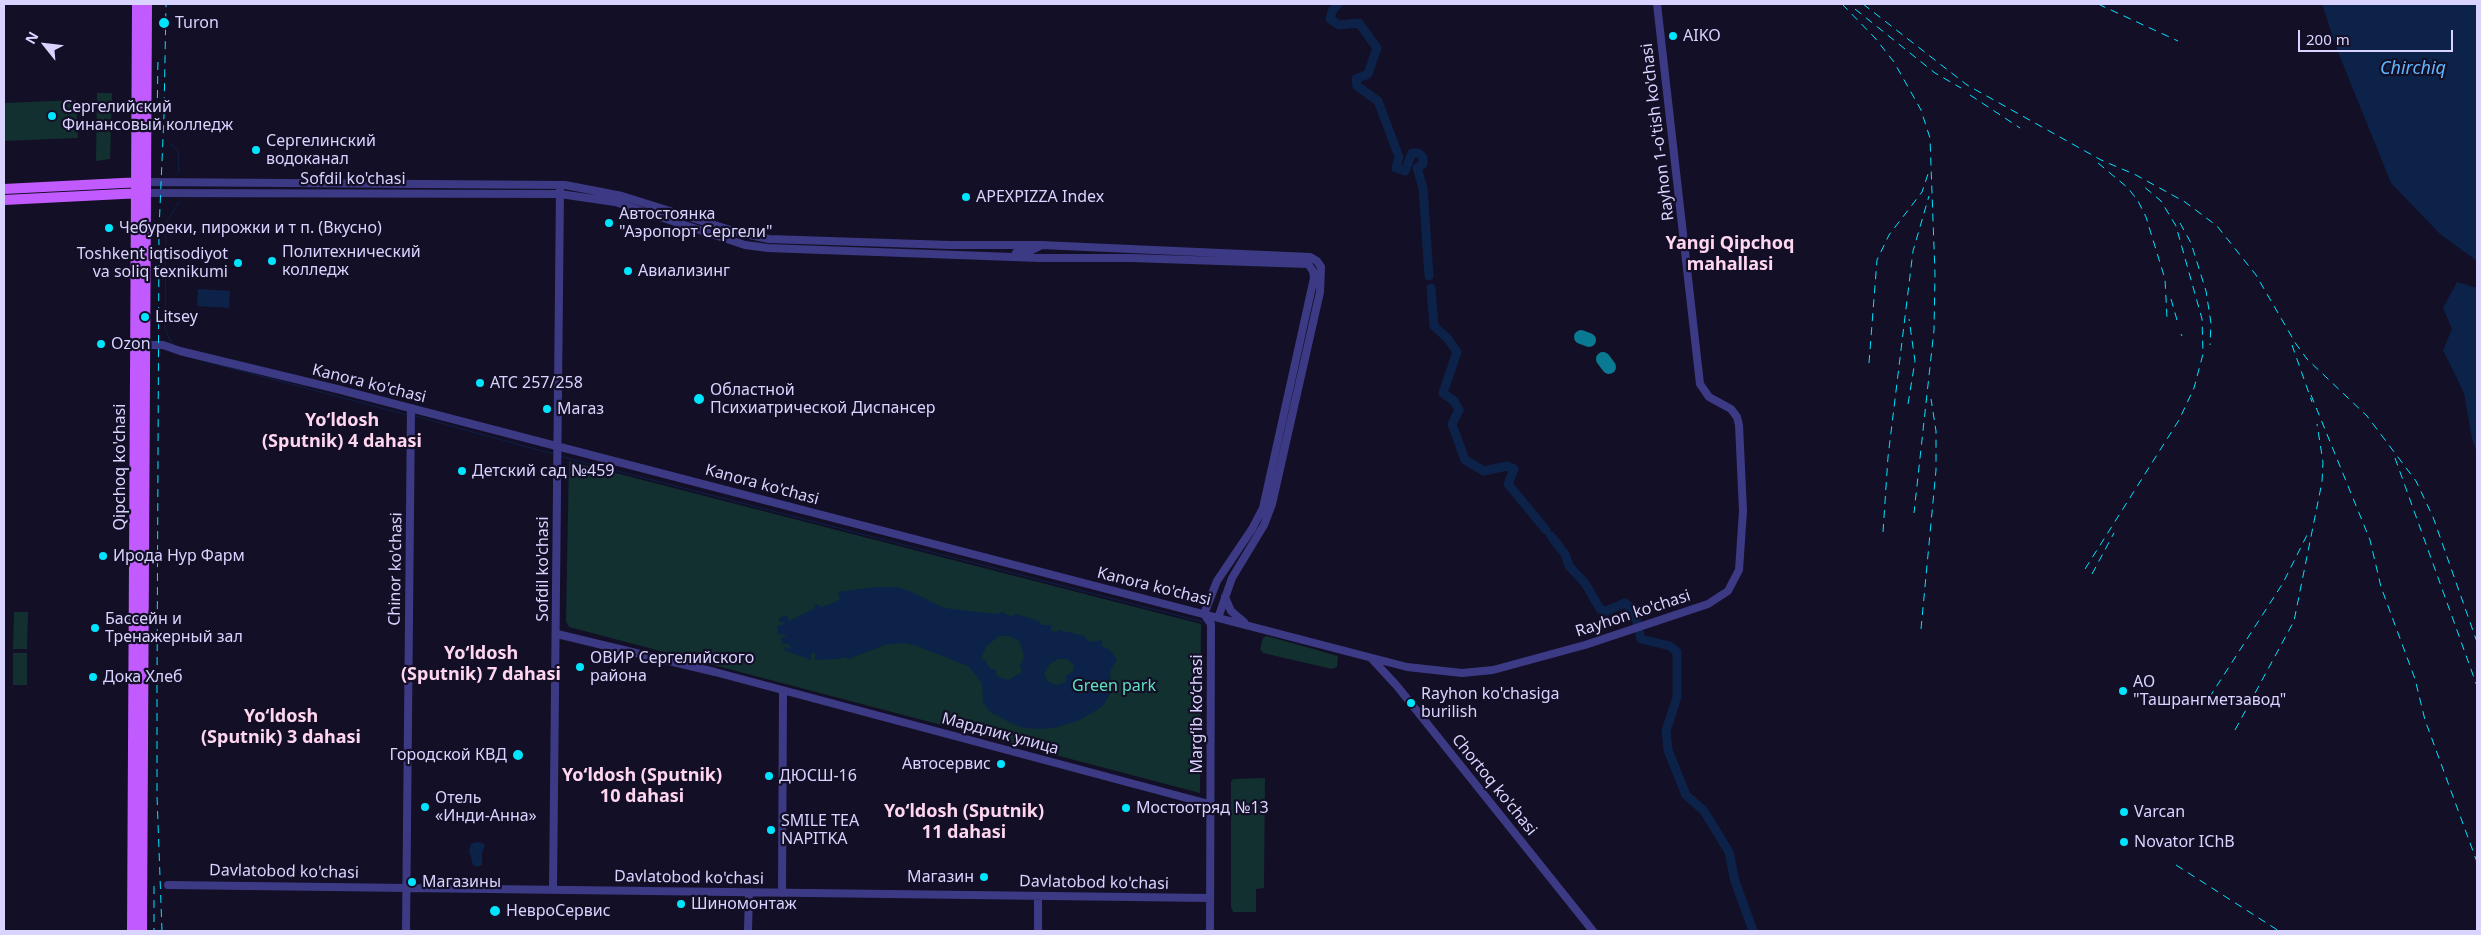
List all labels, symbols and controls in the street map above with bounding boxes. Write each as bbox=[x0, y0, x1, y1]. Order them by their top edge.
place label: Turon bbox=[175, 13, 219, 33]
marker: Turon bbox=[157, 16, 171, 30]
north arrow bbox=[20, 20, 70, 70]
scale bar bbox=[2301, 20, 2456, 52]
place label: AIKO bbox=[1683, 26, 1721, 46]
text: N bbox=[20, 28, 43, 47]
text: 200 m bbox=[2306, 29, 2350, 49]
marker: AIKO bbox=[1667, 30, 1679, 42]
street label: Rayhon 1-o'tish ko'chasi bbox=[1638, 42, 1678, 222]
water label: Chirchiq bbox=[2380, 58, 2446, 80]
place label: Сергелийский Финансовый колледж bbox=[62, 97, 233, 135]
marker: Сергелийский Финансовый колледж bbox=[46, 110, 58, 122]
place label: Сергелинский водоканал bbox=[266, 131, 376, 169]
marker: Сергелинский водоканал bbox=[250, 144, 262, 156]
street label: Sofdil ko'chasi bbox=[300, 169, 406, 189]
place label: APEXPIZZA Index bbox=[976, 187, 1104, 207]
marker: APEXPIZZA Index bbox=[960, 191, 972, 203]
place label: Автостоянка "Аэропорт Сергели" bbox=[619, 204, 772, 242]
marker: Автостоянка "Аэропорт Сергели" bbox=[603, 217, 615, 229]
place label: Чебуреки, пирожки и т п. (Вкусно) bbox=[119, 218, 382, 238]
marker: Чебуреки, пирожки и т п. (Вкусно) bbox=[103, 222, 115, 234]
district label: Yangi Qipchoq mahallasi bbox=[1666, 233, 1794, 276]
place label: Политехнический колледж bbox=[282, 242, 421, 280]
place label: Toshkent iqtisodiyot va soliq texnikumi bbox=[77, 244, 228, 282]
marker: Политехнический колледж bbox=[266, 255, 278, 267]
marker: Toshkent iqtisodiyot va soliq texnikumi bbox=[232, 257, 244, 269]
place label: Авиализинг bbox=[638, 261, 730, 281]
marker: Авиализинг bbox=[622, 265, 634, 277]
place label: Litsey bbox=[155, 307, 198, 327]
marker: Litsey bbox=[139, 311, 151, 323]
place label: Ozon bbox=[111, 334, 151, 354]
marker: Ozon bbox=[95, 338, 107, 350]
street label: Kanora ko'chasi bbox=[310, 361, 428, 407]
place label: АТС 257/258 bbox=[490, 373, 583, 393]
marker: АТС 257/258 bbox=[474, 377, 486, 389]
place label: Областной Психиатрической Диспансер bbox=[710, 380, 936, 418]
marker: Областной Психиатрической Диспансер bbox=[692, 392, 706, 406]
place label: Магаз bbox=[557, 399, 604, 419]
marker: Магаз bbox=[541, 403, 553, 415]
street label: Qipchoq ko'chasi bbox=[110, 404, 130, 530]
district label: Yo‘ldosh (Sputnik) 4 dahasi bbox=[262, 410, 422, 452]
place label: Детский сад №459 bbox=[472, 461, 614, 481]
street label: Kanora ko'chasi bbox=[703, 461, 821, 509]
marker: Детский сад №459 bbox=[456, 465, 468, 477]
street label: Chinor ko'chasi bbox=[385, 512, 407, 626]
street label: Sofdil ko'chasi bbox=[533, 516, 553, 622]
place label: Ирода Нур Фарм bbox=[113, 546, 245, 566]
marker: Ирода Нур Фарм bbox=[97, 550, 109, 562]
street label: Kanora ko'chasi bbox=[1095, 564, 1213, 610]
street label: Rayhon ko'chasi bbox=[1573, 586, 1693, 642]
place label: Бассейн и Тренажерный зал bbox=[105, 609, 243, 647]
marker: Бассейн и Тренажерный зал bbox=[89, 622, 101, 634]
district label: Yo‘ldosh (Sputnik) 7 dahasi bbox=[401, 643, 561, 686]
place label: ОВИР Сергелийского района bbox=[590, 648, 754, 686]
street label: Marg‘ib ko‘chasi bbox=[1187, 654, 1207, 774]
marker: ОВИР Сергелийского района bbox=[574, 661, 586, 673]
place label: Дока Хлеб bbox=[103, 667, 183, 687]
marker: Дока Хлеб bbox=[87, 671, 99, 683]
place label: АО "Ташрангметзавод" bbox=[2133, 672, 2286, 710]
park label: Green park bbox=[1072, 676, 1156, 696]
place label: Rayhon ko'chasiga burilish bbox=[1421, 684, 1560, 722]
marker: АО "Ташрангметзавод" bbox=[2117, 685, 2129, 697]
marker: Rayhon ko'chasiga burilish bbox=[1405, 697, 1417, 709]
district label: Yo‘ldosh (Sputnik) 3 dahasi bbox=[201, 706, 361, 749]
street label: Мардлик улица bbox=[939, 709, 1061, 759]
street label: Chortoq ko'chasi bbox=[1447, 730, 1541, 840]
place label: Городской КВД bbox=[389, 745, 507, 765]
marker: Городской КВД bbox=[511, 748, 525, 762]
place label: Автосервис bbox=[902, 754, 991, 774]
marker: Автосервис bbox=[995, 758, 1007, 770]
district label: Yo‘ldosh (Sputnik) 10 dahasi bbox=[562, 765, 722, 808]
place label: ДЮСШ-16 bbox=[779, 766, 857, 786]
marker: ДЮСШ-16 bbox=[763, 770, 775, 782]
place label: Отель «Инди-Анна» bbox=[435, 788, 537, 826]
place label: Мостоотряд №13 bbox=[1136, 798, 1269, 818]
marker: Отель «Инди-Анна» bbox=[419, 801, 431, 813]
district label: Yo‘ldosh (Sputnik) 11 dahasi bbox=[884, 801, 1044, 844]
marker: Мостоотряд №13 bbox=[1120, 802, 1132, 814]
place label: Varcan bbox=[2134, 802, 2185, 822]
marker: Varcan bbox=[2118, 806, 2130, 818]
place label: SMILE TEA NAPITKA bbox=[781, 811, 859, 849]
marker: SMILE TEA NAPITKA bbox=[765, 824, 777, 836]
place label: Novator IChB bbox=[2134, 832, 2235, 852]
marker: Novator IChB bbox=[2118, 836, 2130, 848]
street label: Davlatobod ko'chasi bbox=[209, 861, 359, 883]
street label: Davlatobod ko'chasi bbox=[614, 867, 764, 889]
place label: Магазин bbox=[907, 867, 974, 887]
marker: Магазин bbox=[978, 871, 990, 883]
place label: Магазины bbox=[422, 872, 501, 892]
street label: Davlatobod ko'chasi bbox=[1019, 872, 1169, 894]
marker: Магазины bbox=[406, 876, 418, 888]
place label: Шиномонтаж bbox=[691, 894, 797, 914]
marker: Шиномонтаж bbox=[675, 898, 687, 910]
place label: НевроСервис bbox=[506, 901, 611, 921]
marker: НевроСервис bbox=[488, 904, 502, 918]

